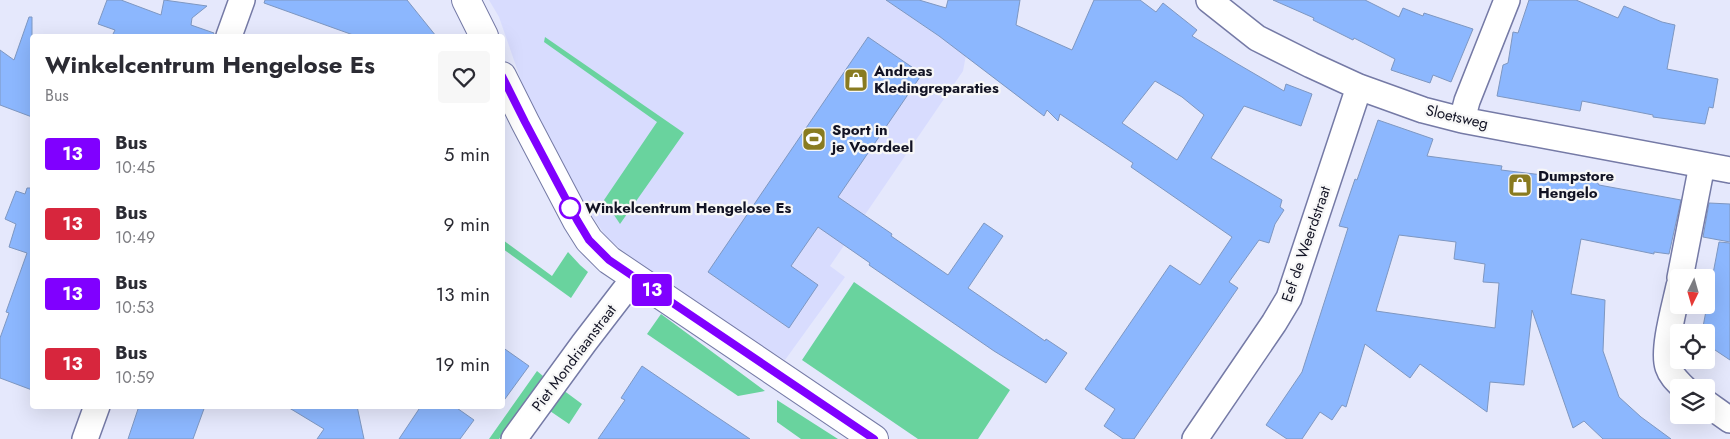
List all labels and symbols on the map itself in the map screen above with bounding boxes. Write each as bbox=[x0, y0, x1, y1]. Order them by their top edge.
place label: Andreas Kledingreparaties bbox=[873, 60, 999, 99]
shop icon: Andreas Kledingreparaties bbox=[843, 67, 869, 93]
street label: Sloetsweg bbox=[1424, 99, 1490, 135]
place label: Sport in je Voordeel bbox=[830, 119, 913, 158]
sports icon: Sport in je Voordeel bbox=[801, 126, 827, 152]
place label: Dumpstore Hengelo bbox=[1538, 165, 1615, 204]
shop icon: Dumpstore Hengelo bbox=[1507, 172, 1533, 198]
street label: Eef de Weerdstraat bbox=[1276, 183, 1336, 305]
marker: Winkelcentrum Hengelose Es bbox=[559, 197, 581, 219]
place label: Winkelcentrum Hengelose Es bbox=[585, 197, 791, 219]
north arrow bbox=[1670, 269, 1715, 314]
line badge: 13 bbox=[630, 274, 674, 306]
street label: Piet Mondriaanstraat bbox=[526, 300, 622, 416]

